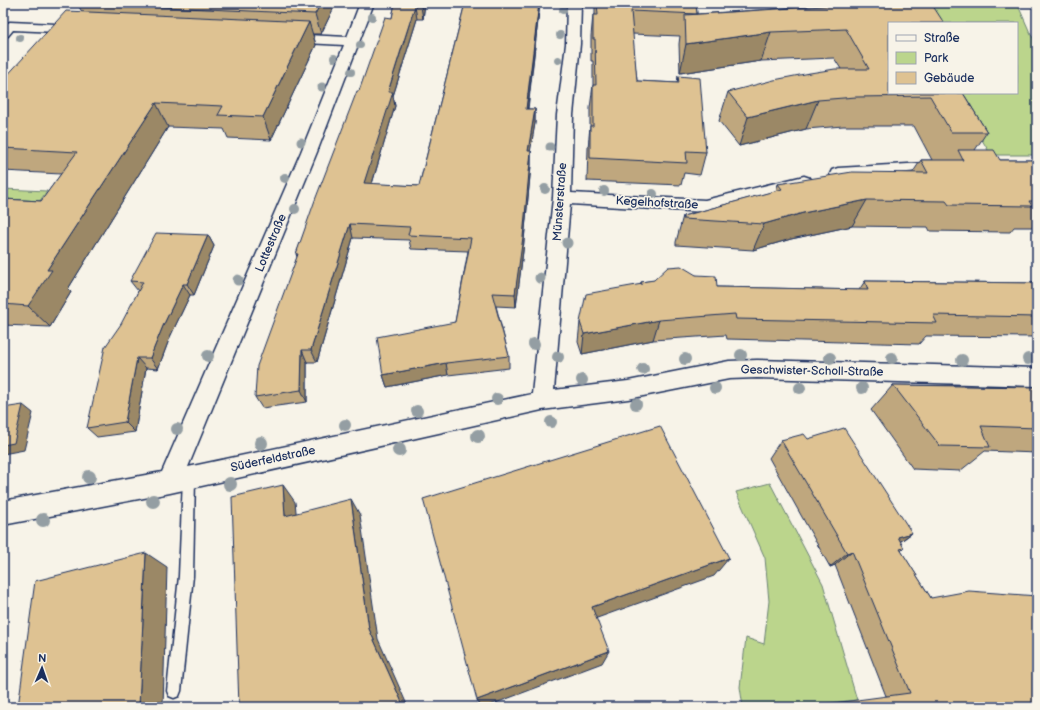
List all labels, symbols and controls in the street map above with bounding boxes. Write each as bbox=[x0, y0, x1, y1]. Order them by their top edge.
legend bbox=[888, 22, 1018, 94]
text: Straße bbox=[924, 31, 960, 46]
text: Park bbox=[924, 51, 948, 66]
text: Gebäude bbox=[924, 71, 974, 86]
street label: Münsterstraße bbox=[550, 162, 570, 242]
street label: Kegelhofstraße bbox=[615, 193, 699, 213]
street label: Lottestraße bbox=[252, 212, 290, 274]
street label: Geschwister-Scholl-Straße bbox=[740, 362, 884, 380]
street label: Süderfeldstraße bbox=[229, 443, 317, 475]
north arrow bbox=[22, 648, 62, 688]
text: N bbox=[38, 652, 47, 665]

